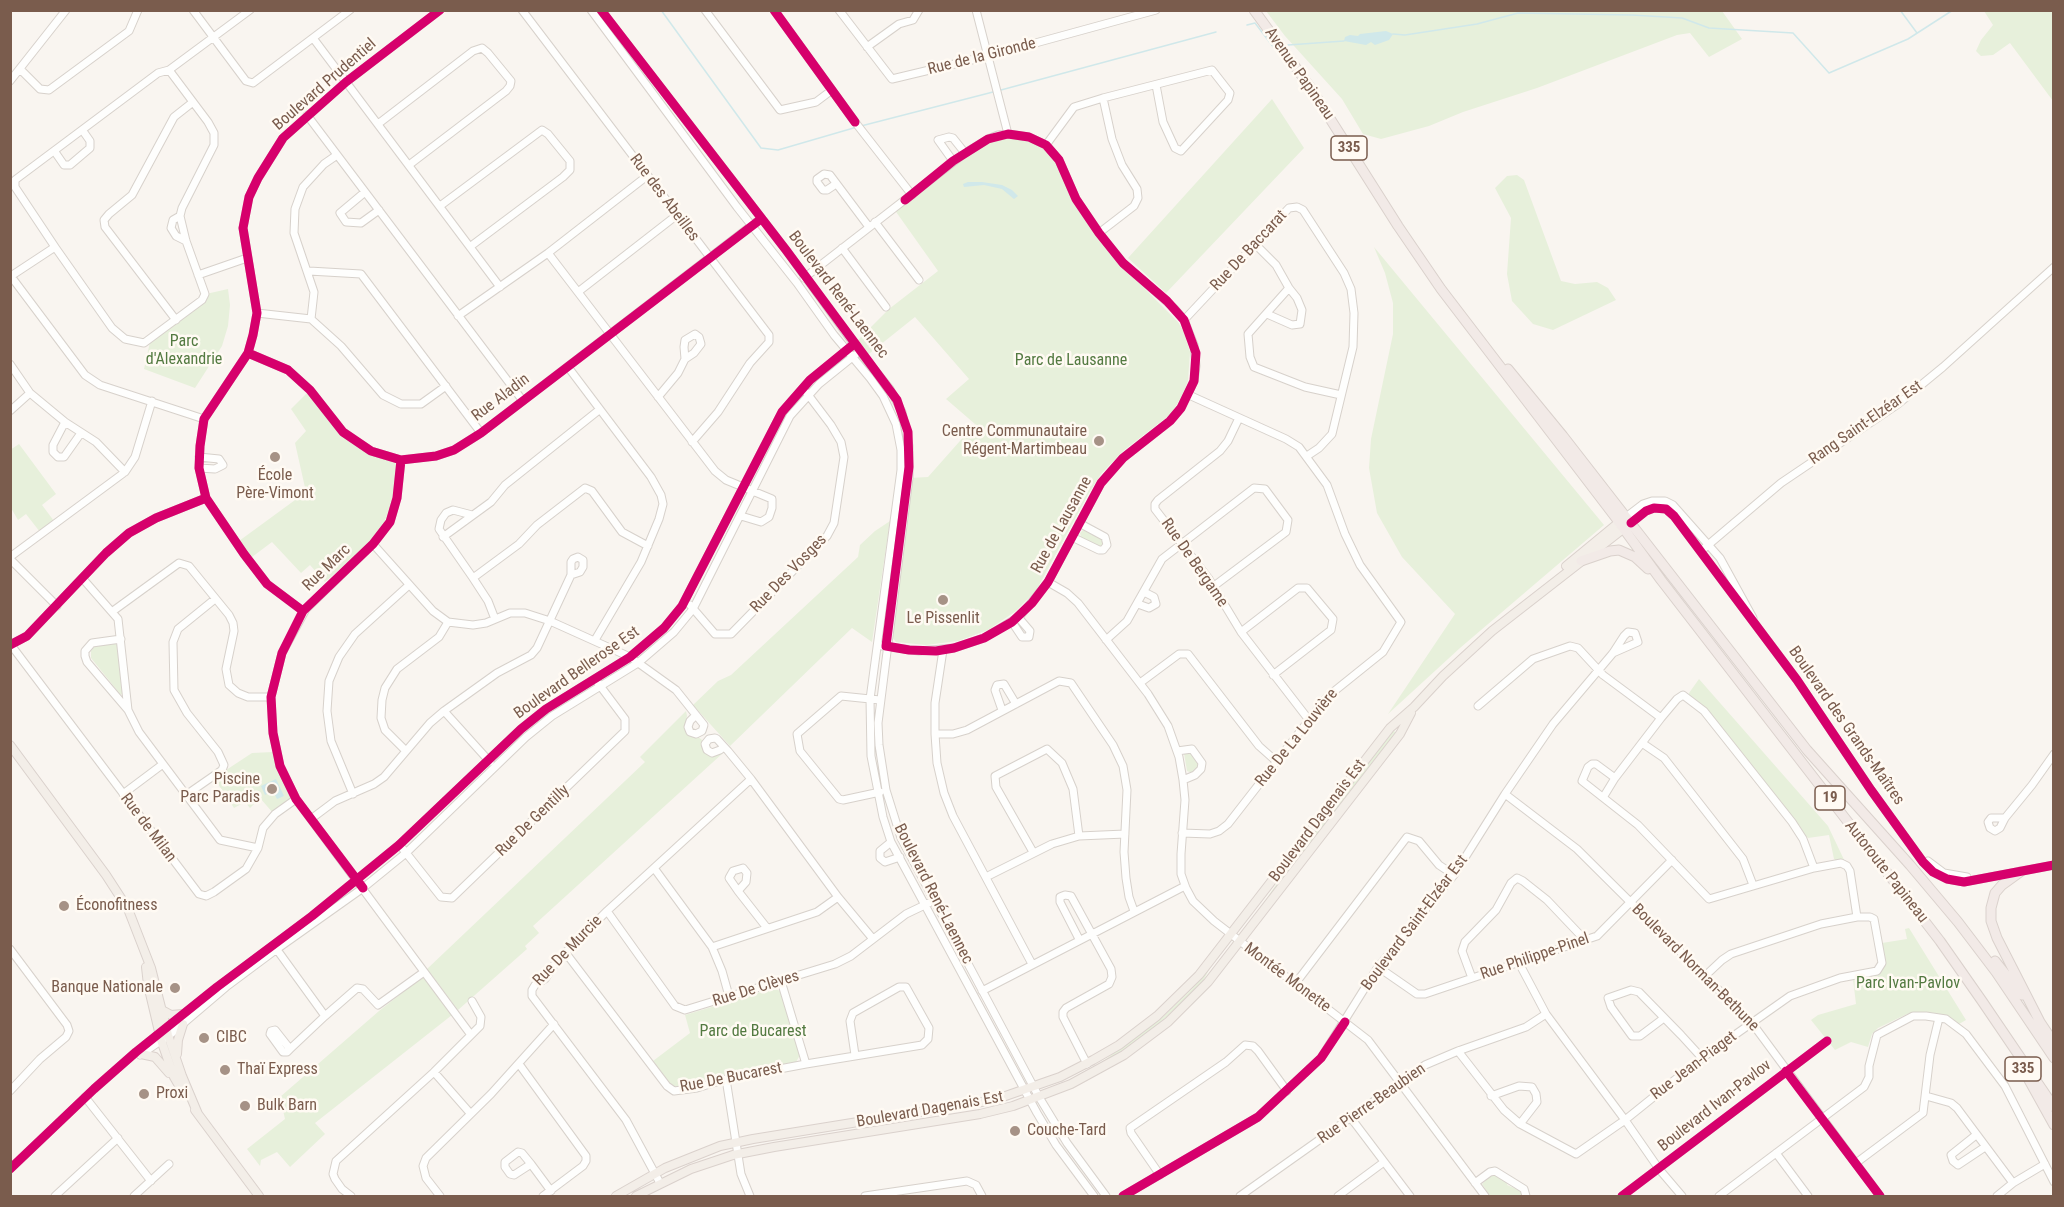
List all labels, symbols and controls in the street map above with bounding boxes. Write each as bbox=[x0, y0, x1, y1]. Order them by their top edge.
street label: Avenue Papineau bbox=[1260, 24, 1338, 124]
street label: Rue de la Gironde bbox=[926, 34, 1038, 80]
street label: Boulevard Prudentiel bbox=[269, 35, 381, 135]
road number: 335 bbox=[1331, 136, 1367, 160]
street label: Rue des Abeilles bbox=[625, 151, 703, 245]
street label: Rue De Baccarat bbox=[1207, 207, 1291, 295]
street label: Boulevard René-Laennec bbox=[784, 227, 892, 363]
park label: Parc d'Alexandrie bbox=[146, 332, 222, 370]
park label: Parc de Lausanne bbox=[1015, 351, 1127, 371]
street label: Rue Aladin bbox=[468, 370, 534, 426]
street label: Rang Saint-Elzéar Est bbox=[1806, 377, 1926, 469]
place label: Centre Communautaire Régent-Martimbeau bbox=[942, 422, 1087, 460]
marker: Centre Communautaire Régent-Martimbeau bbox=[1092, 434, 1106, 448]
marker: École Père-Vimont bbox=[268, 450, 282, 464]
place label: École Père-Vimont bbox=[236, 466, 314, 504]
street label: Rue de Lausanne bbox=[1028, 473, 1096, 577]
street label: Rue De Bergame bbox=[1156, 515, 1232, 611]
street label: Rue Des Vosges bbox=[747, 531, 831, 617]
street label: Rue Marc bbox=[299, 541, 355, 595]
marker: Le Pissenlit bbox=[936, 593, 950, 607]
place label: Le Pissenlit bbox=[906, 609, 980, 629]
street label: Boulevard Bellerose Est bbox=[511, 623, 643, 723]
street label: Boulevard des Grands-Maîtres bbox=[1784, 643, 1908, 809]
street label: Rue De La Louvière bbox=[1252, 685, 1342, 791]
street label: Boulevard Dagenais Est bbox=[1266, 756, 1370, 886]
place label: Piscine Parc Paradis bbox=[180, 770, 260, 808]
street label: Rue De Gentilly bbox=[492, 781, 574, 861]
marker: Piscine Parc Paradis bbox=[265, 782, 279, 796]
road number: 19 bbox=[1815, 786, 1845, 810]
street label: Rue de Milan bbox=[116, 790, 180, 866]
street label: Autoroute Papineau bbox=[1840, 817, 1932, 927]
street label: Boulevard René-Laennec bbox=[889, 821, 977, 967]
street label: Boulevard Saint-Elzéar Est bbox=[1358, 851, 1472, 995]
place label: Éconofitness bbox=[76, 896, 157, 916]
marker: Éconofitness bbox=[57, 899, 71, 913]
street label: Boulevard Norman-Bethune bbox=[1627, 900, 1763, 1036]
street label: Rue De Murcie bbox=[530, 912, 606, 990]
street label: Rue Philippe-Pinel bbox=[1478, 929, 1592, 985]
street label: Montée Monette bbox=[1240, 939, 1334, 1017]
street label: Rue De Clèves bbox=[710, 967, 802, 1011]
park label: Parc Ivan-Pavlov bbox=[1856, 974, 1960, 994]
place label: Banque Nationale bbox=[51, 978, 163, 998]
marker: Banque Nationale bbox=[168, 981, 182, 995]
park label: Parc de Bucarest bbox=[699, 1022, 807, 1042]
place label: CIBC bbox=[216, 1028, 247, 1048]
street label: Rue Jean-Piaget bbox=[1647, 1028, 1741, 1104]
marker: CIBC bbox=[197, 1031, 211, 1045]
street label: Boulevard Ivan-Pavlov bbox=[1655, 1056, 1775, 1156]
road number: 335 bbox=[2005, 1057, 2041, 1081]
street label: Rue De Bucarest bbox=[678, 1059, 784, 1097]
place label: Thaï Express bbox=[237, 1060, 318, 1080]
street label: Rue Pierre-Beaubien bbox=[1314, 1060, 1430, 1148]
marker: Thaï Express bbox=[218, 1063, 232, 1077]
place label: Proxi bbox=[156, 1084, 188, 1104]
marker: Proxi bbox=[137, 1087, 151, 1101]
street label: Boulevard Dagenais Est bbox=[855, 1088, 1005, 1132]
place label: Bulk Barn bbox=[257, 1096, 317, 1116]
marker: Bulk Barn bbox=[238, 1099, 252, 1113]
place label: Couche-Tard bbox=[1027, 1121, 1106, 1141]
marker: Couche-Tard bbox=[1008, 1124, 1022, 1138]

